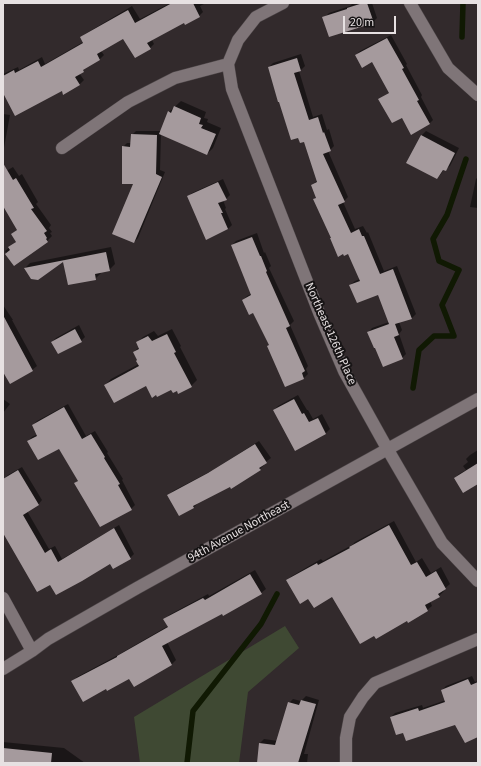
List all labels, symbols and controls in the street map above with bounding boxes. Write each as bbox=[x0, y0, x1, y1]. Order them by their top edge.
scale bar bbox=[345, 8, 398, 34]
text: 20 m bbox=[350, 14, 374, 31]
street label: Northeast 126th Place bbox=[301, 281, 359, 387]
street label: 94th Avenue Northeast bbox=[186, 498, 292, 566]

